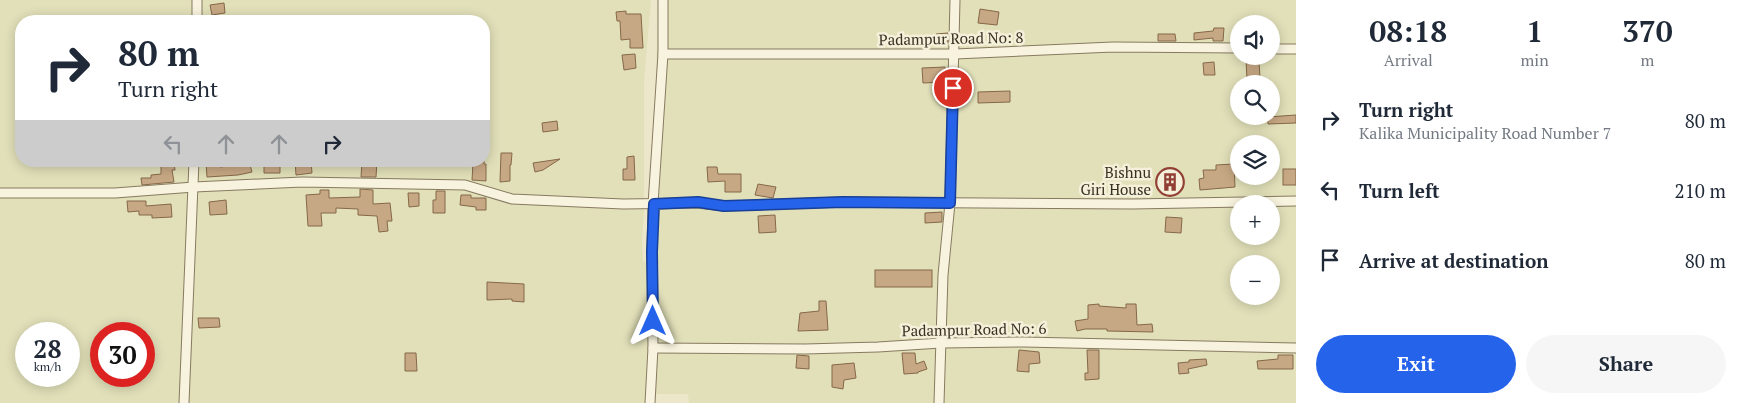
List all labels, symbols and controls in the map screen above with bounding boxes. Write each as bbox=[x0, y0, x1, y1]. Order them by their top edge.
text: 08:18 bbox=[1369, 11, 1447, 51]
text: 1 bbox=[1526, 11, 1543, 51]
text: 370 bbox=[1622, 11, 1673, 51]
map controls bbox=[1230, 15, 1280, 305]
button: sound bbox=[1230, 15, 1280, 65]
street label: Padampur Road No: 8 bbox=[878, 27, 1024, 49]
text: 80 m bbox=[118, 30, 199, 76]
icon: right bbox=[35, 35, 100, 100]
text: Arrival bbox=[1384, 49, 1433, 71]
text: min bbox=[1521, 49, 1549, 71]
text: m bbox=[1640, 49, 1654, 71]
pin bbox=[932, 67, 974, 109]
text: Turn right bbox=[118, 74, 218, 103]
icon: arrive bbox=[939, 74, 967, 102]
button: search bbox=[1230, 75, 1280, 125]
text: Turn right bbox=[1359, 97, 1453, 122]
icon: right bbox=[1316, 106, 1344, 134]
text: 80 m bbox=[1685, 108, 1726, 133]
text: Kalika Municipality Road Number 7 bbox=[1359, 122, 1611, 144]
icon: left bbox=[159, 130, 187, 158]
icon: ahead bbox=[212, 130, 240, 158]
icon: ahead bbox=[265, 130, 293, 158]
icon: right bbox=[318, 130, 346, 158]
button: layers bbox=[1230, 135, 1280, 185]
place label: Bishnu Giri House bbox=[1080, 162, 1151, 199]
building icon: Bishnu Giri House bbox=[1155, 167, 1185, 197]
icon: left bbox=[1316, 176, 1344, 204]
text: Turn left bbox=[1359, 178, 1440, 203]
text: 210 m bbox=[1675, 178, 1726, 203]
button: + bbox=[1230, 195, 1280, 245]
icon: arrive bbox=[1316, 246, 1344, 274]
text: Arrive at destination bbox=[1359, 248, 1548, 273]
text: 80 m bbox=[1685, 248, 1726, 273]
button: − bbox=[1230, 255, 1280, 305]
position arrow bbox=[626, 294, 678, 346]
street label: Padampur Road No: 6 bbox=[901, 318, 1047, 340]
speed limit sign: 30 bbox=[90, 322, 155, 387]
text: 28 bbox=[33, 332, 62, 365]
button: Exit bbox=[1316, 335, 1516, 393]
button: Share bbox=[1526, 335, 1726, 393]
text: km/h bbox=[34, 359, 61, 374]

